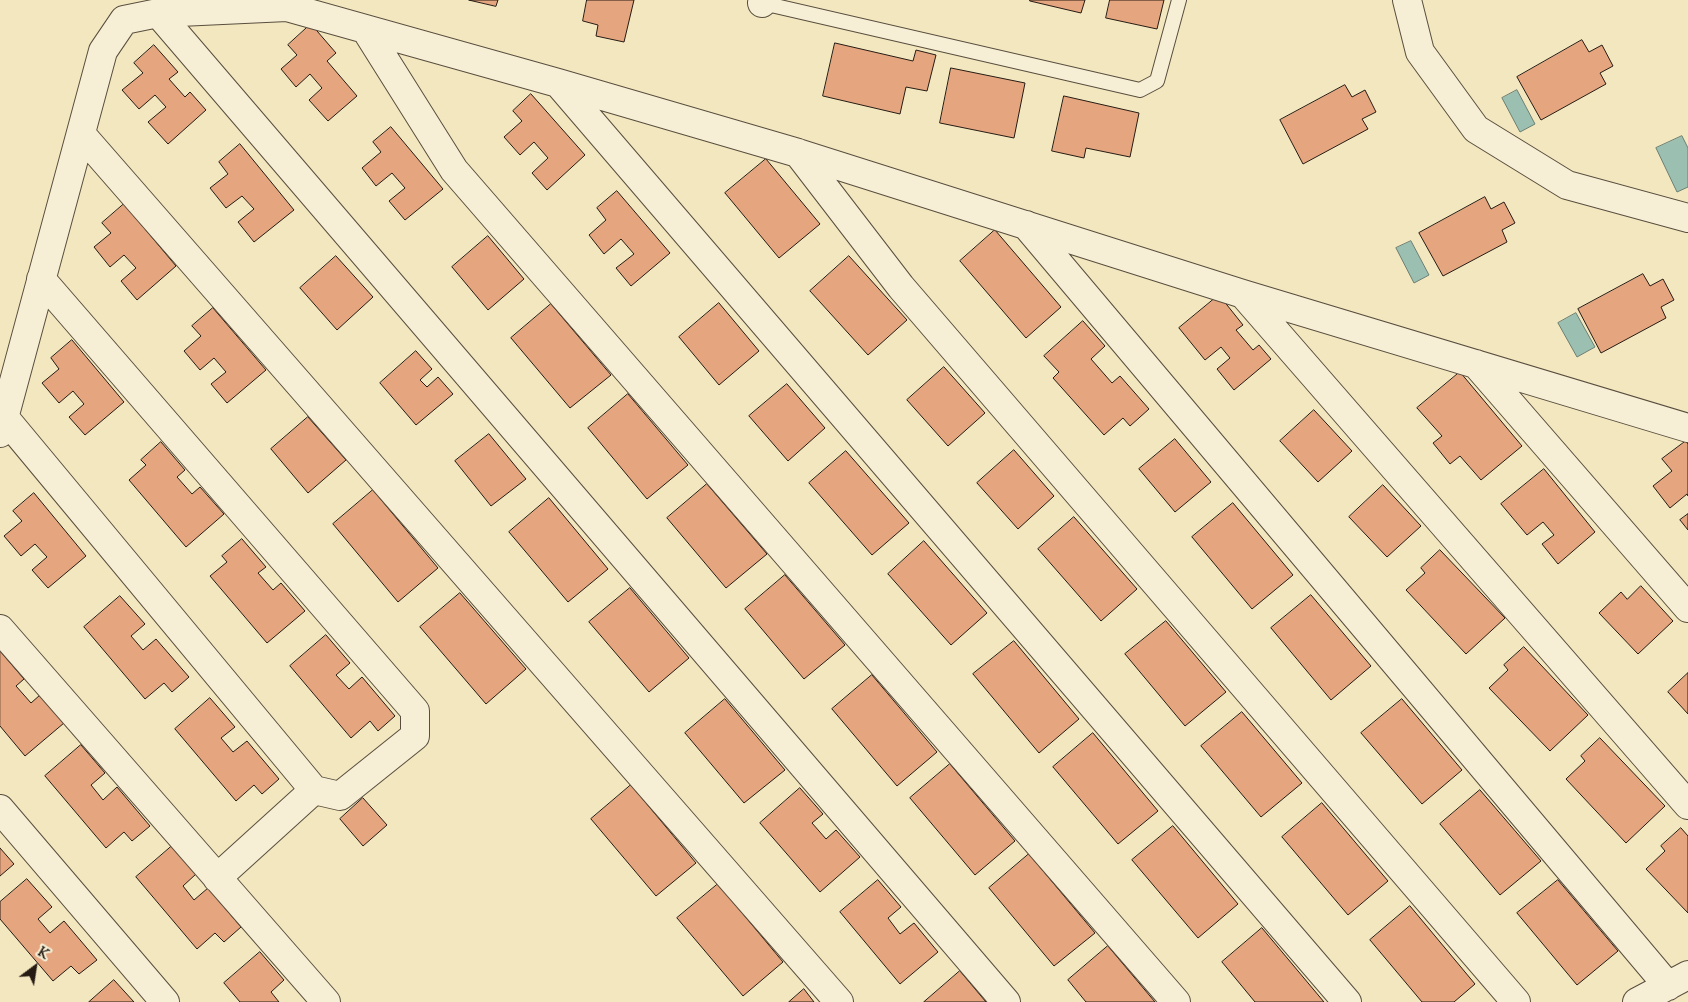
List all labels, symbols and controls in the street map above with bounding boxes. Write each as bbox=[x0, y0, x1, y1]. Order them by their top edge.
north arrow bbox=[10, 942, 60, 992]
text: K bbox=[33, 943, 52, 965]

